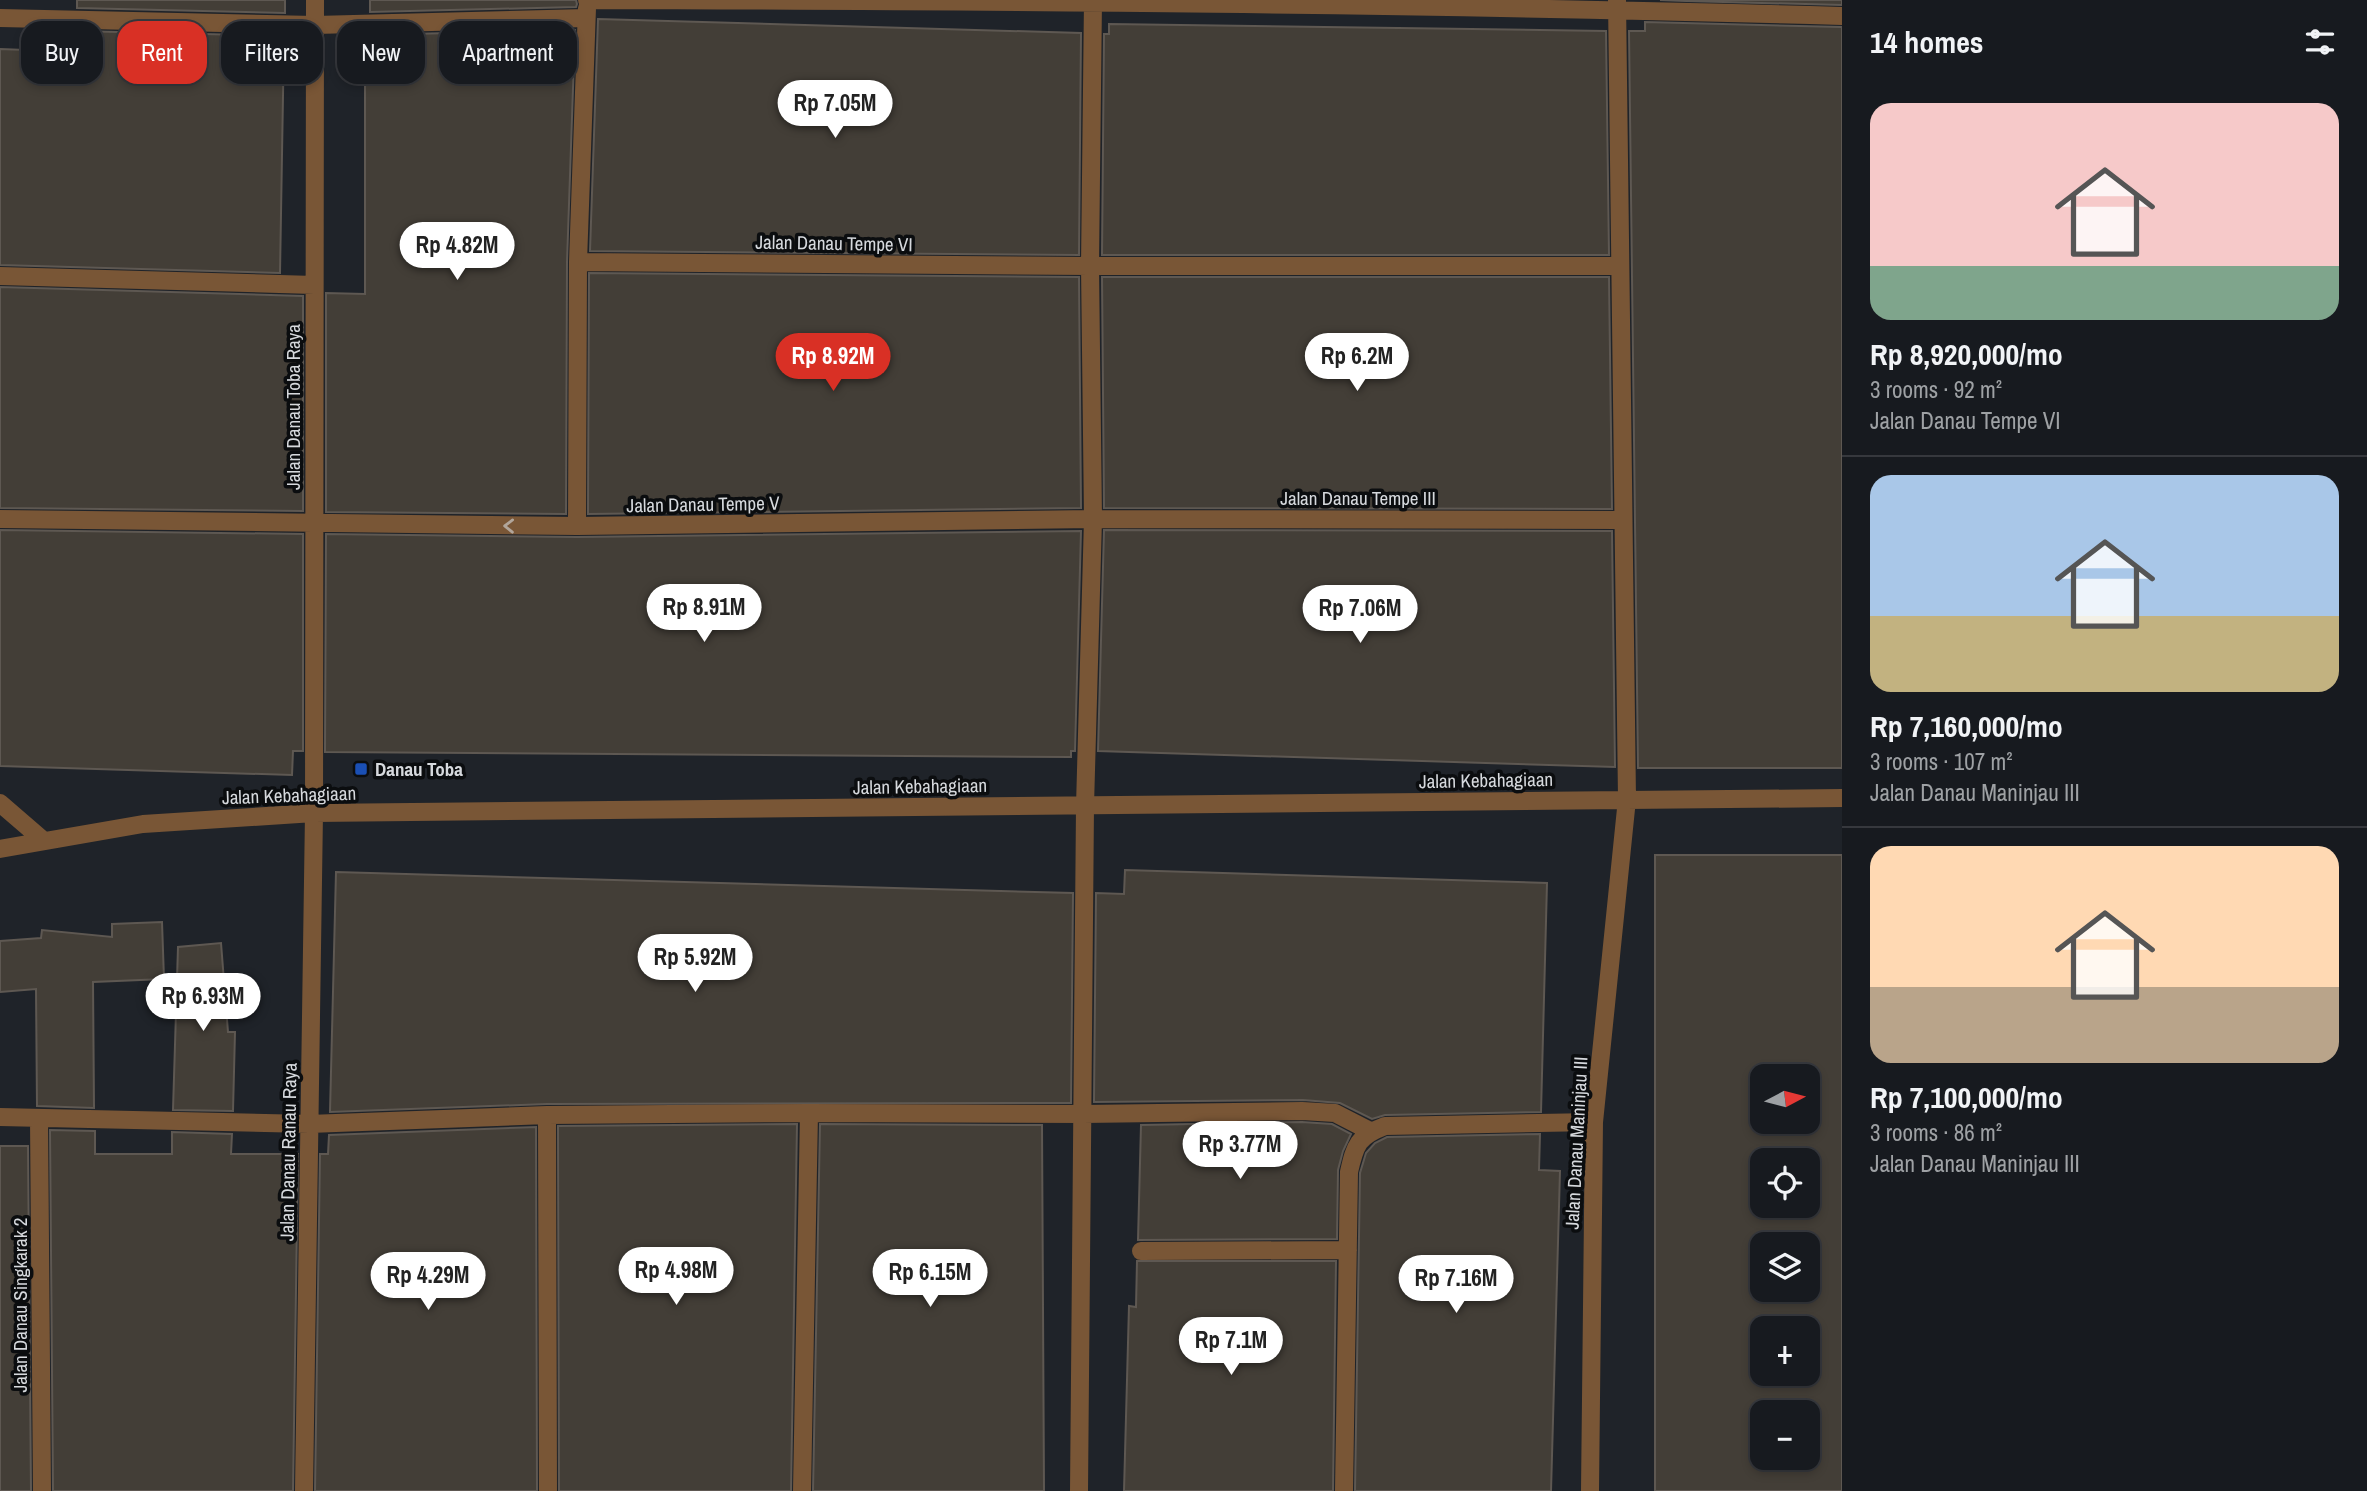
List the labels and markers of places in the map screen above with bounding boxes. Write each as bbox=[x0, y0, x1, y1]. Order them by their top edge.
pin: Rp 7.05M bbox=[763, 80, 907, 140]
pin: Rp 4.82M bbox=[385, 222, 529, 282]
pin: Rp 8.92M bbox=[761, 334, 905, 393]
pin: Rp 6.2M bbox=[1292, 334, 1422, 393]
pin: Rp 8.91M bbox=[632, 584, 776, 644]
pin: Rp 7.06M bbox=[1288, 586, 1432, 645]
place label: Danau Toba bbox=[375, 756, 463, 782]
marker: Danau Toba bbox=[353, 761, 369, 777]
pin: Rp 5.92M bbox=[623, 934, 767, 994]
pin: Rp 6.93M bbox=[131, 974, 275, 1033]
pin: Rp 3.77M bbox=[1168, 1122, 1312, 1181]
pin: Rp 4.98M bbox=[604, 1248, 748, 1307]
pin: Rp 6.15M bbox=[858, 1250, 1002, 1309]
pin: Rp 4.29M bbox=[356, 1252, 500, 1312]
pin: Rp 7.16M bbox=[1384, 1256, 1528, 1315]
pin: Rp 7.1M bbox=[1166, 1318, 1296, 1377]

